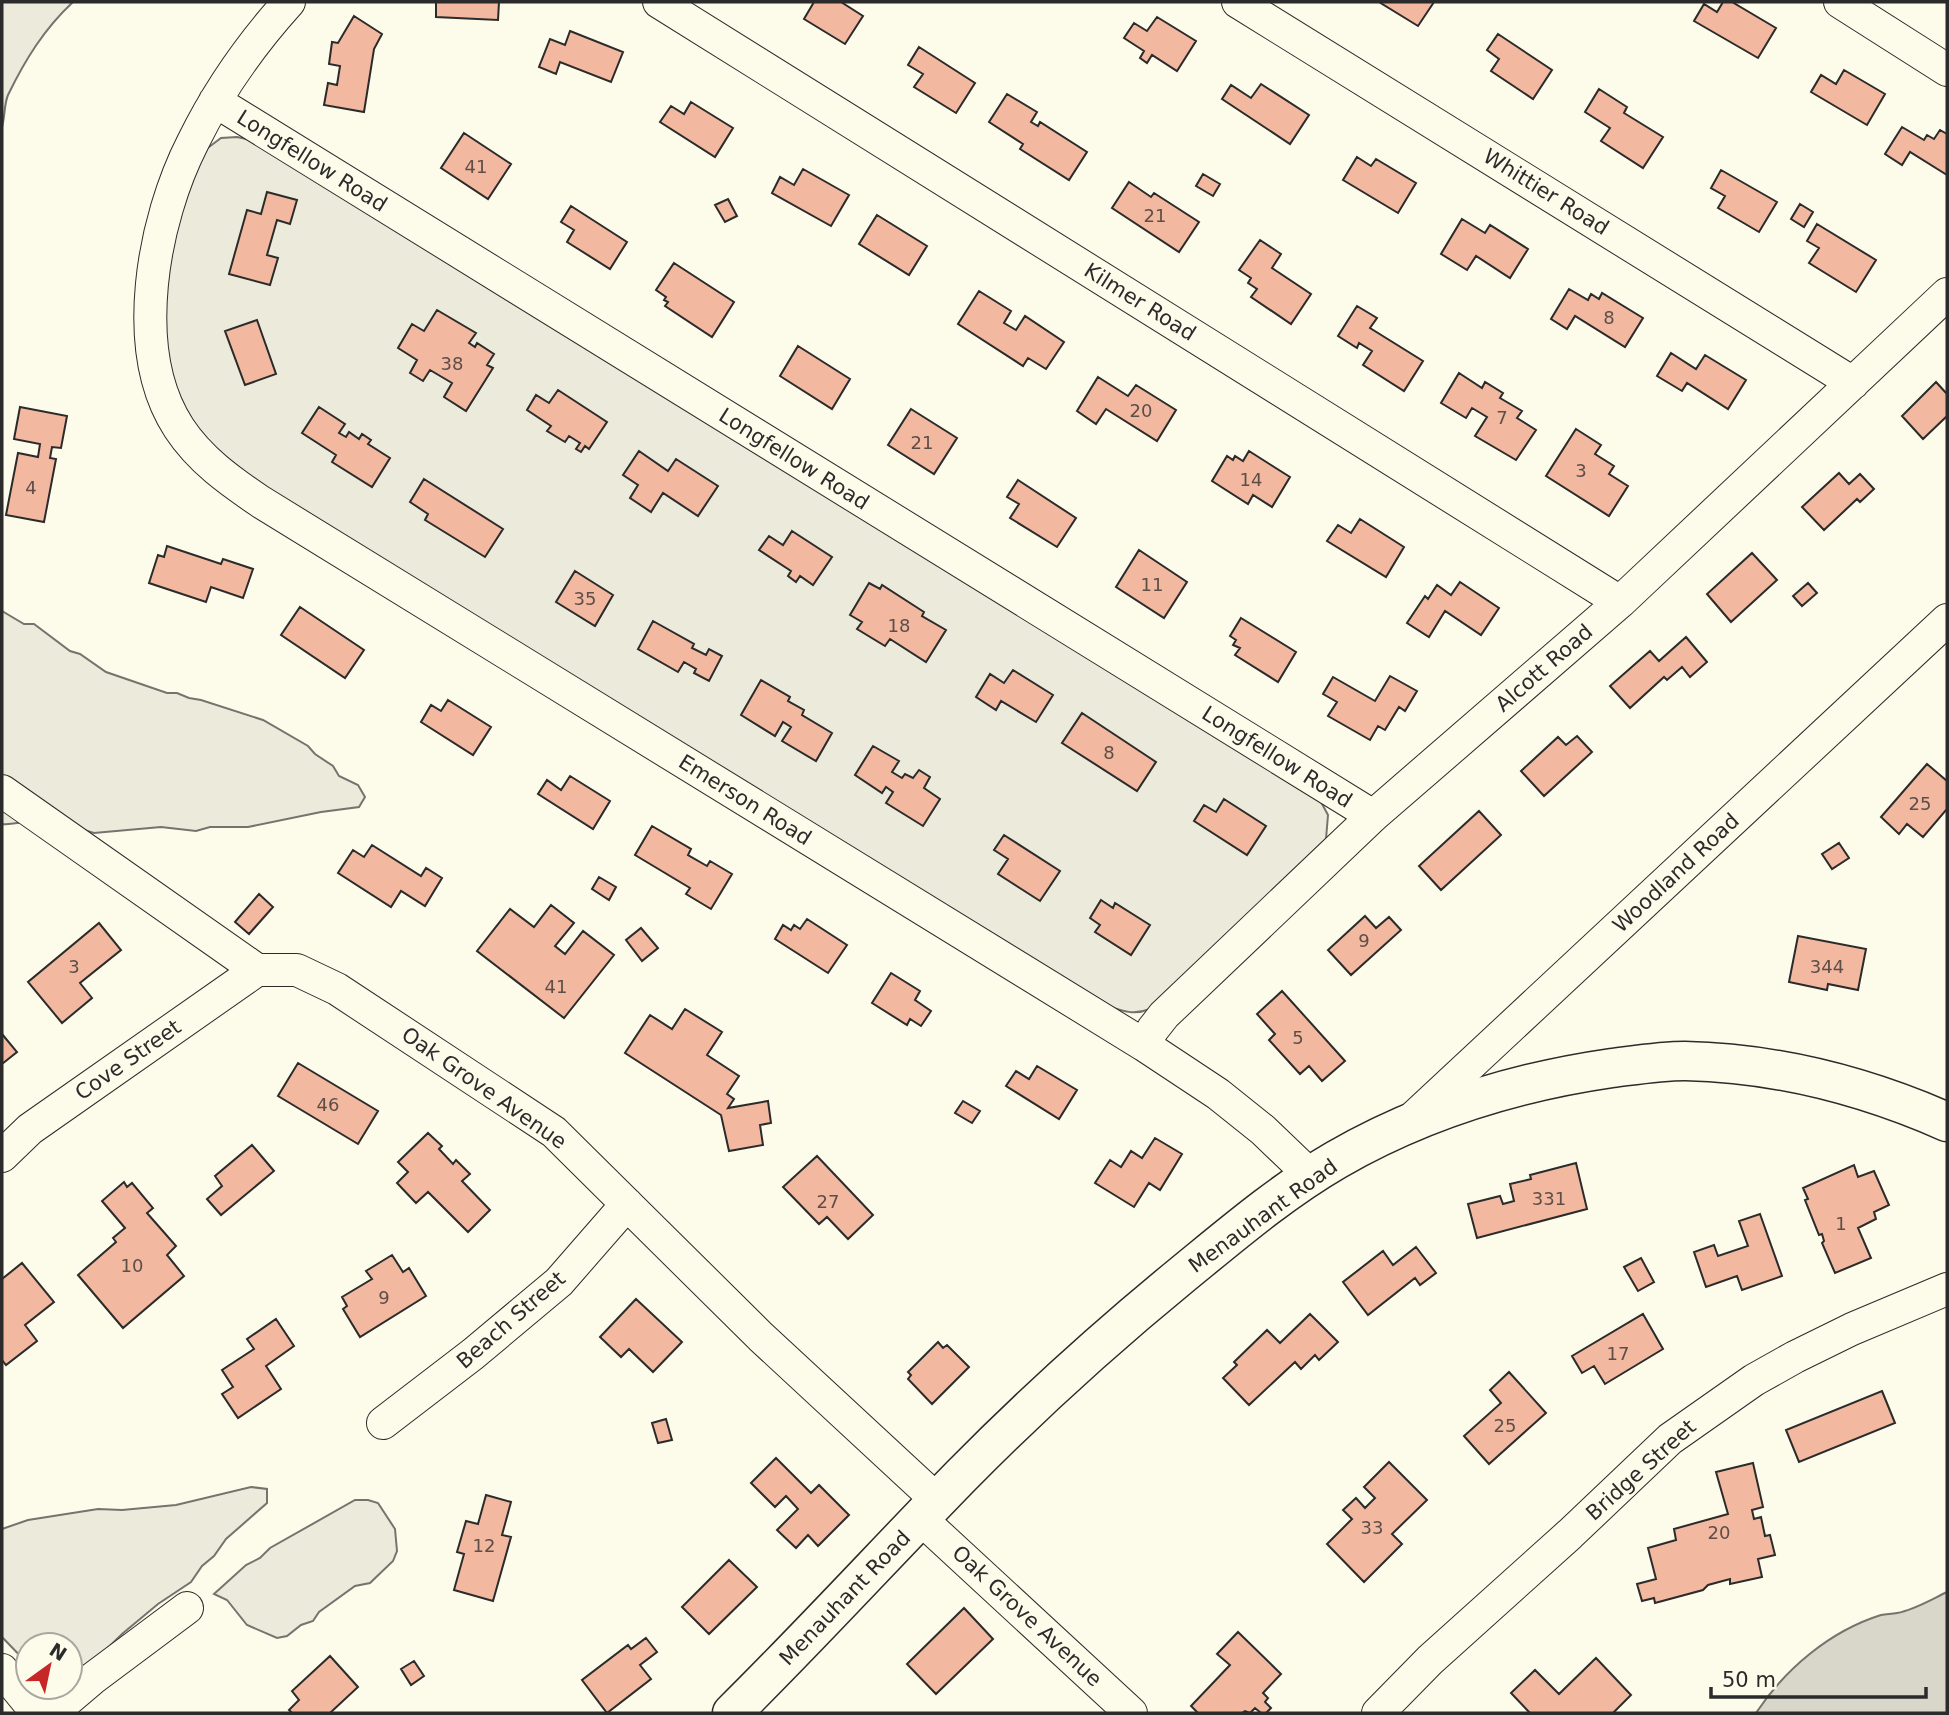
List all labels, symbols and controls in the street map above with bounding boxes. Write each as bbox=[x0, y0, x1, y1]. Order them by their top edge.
street label: Longfellow Road bbox=[233, 105, 391, 217]
street label: Whittier Road bbox=[1479, 144, 1613, 240]
house number: 41 bbox=[465, 156, 487, 177]
house number: 21 bbox=[1144, 205, 1166, 226]
street label: Kilmer Road bbox=[1080, 258, 1200, 346]
house number: 8 bbox=[1603, 307, 1615, 328]
house number: 38 bbox=[441, 353, 463, 374]
house number: 20 bbox=[1130, 400, 1152, 421]
street label: Longfellow Road bbox=[715, 403, 873, 515]
house number: 7 bbox=[1496, 407, 1508, 428]
house number: 21 bbox=[911, 432, 933, 453]
house number: 3 bbox=[1575, 460, 1587, 481]
house number: 14 bbox=[1240, 469, 1262, 490]
house number: 4 bbox=[25, 477, 37, 498]
house number: 11 bbox=[1141, 574, 1163, 595]
house number: 35 bbox=[574, 588, 596, 609]
house number: 18 bbox=[888, 615, 910, 636]
street label: Alcott Road bbox=[1491, 619, 1597, 717]
street label: Longfellow Road bbox=[1198, 701, 1356, 813]
house number: 8 bbox=[1103, 742, 1115, 763]
street label: Emerson Road bbox=[674, 750, 816, 850]
house number: 25 bbox=[1909, 793, 1931, 814]
street label: Woodland Road bbox=[1608, 809, 1744, 937]
house number: 9 bbox=[1358, 930, 1370, 951]
house number: 3 bbox=[68, 956, 80, 977]
house number: 344 bbox=[1810, 956, 1844, 977]
house number: 41 bbox=[545, 976, 567, 997]
street label: Cove Street bbox=[71, 1015, 185, 1105]
street label: Oak Grove Avenue bbox=[397, 1022, 571, 1154]
house number: 5 bbox=[1292, 1027, 1304, 1048]
house number: 46 bbox=[317, 1094, 339, 1115]
street label: Menauhant Road bbox=[1184, 1154, 1342, 1278]
house number: 331 bbox=[1532, 1188, 1566, 1209]
house number: 27 bbox=[817, 1191, 839, 1212]
house number: 1 bbox=[1835, 1213, 1847, 1234]
house number: 10 bbox=[121, 1255, 143, 1276]
street label: Beach Street bbox=[452, 1266, 570, 1374]
house number: 9 bbox=[378, 1287, 390, 1308]
house number: 17 bbox=[1607, 1343, 1629, 1364]
house number: 25 bbox=[1494, 1415, 1516, 1436]
street label: Bridge Street bbox=[1581, 1415, 1701, 1525]
house number: 33 bbox=[1361, 1517, 1383, 1538]
house number: 20 bbox=[1708, 1522, 1730, 1543]
street label: Menauhant Road bbox=[775, 1526, 915, 1670]
house number: 12 bbox=[473, 1535, 495, 1556]
street label: Oak Grove Avenue bbox=[947, 1541, 1107, 1691]
north arrow bbox=[14, 1631, 84, 1701]
text: N bbox=[46, 1638, 71, 1665]
scale bar bbox=[1711, 1656, 1926, 1700]
text: 50 m bbox=[1722, 1668, 1776, 1692]

